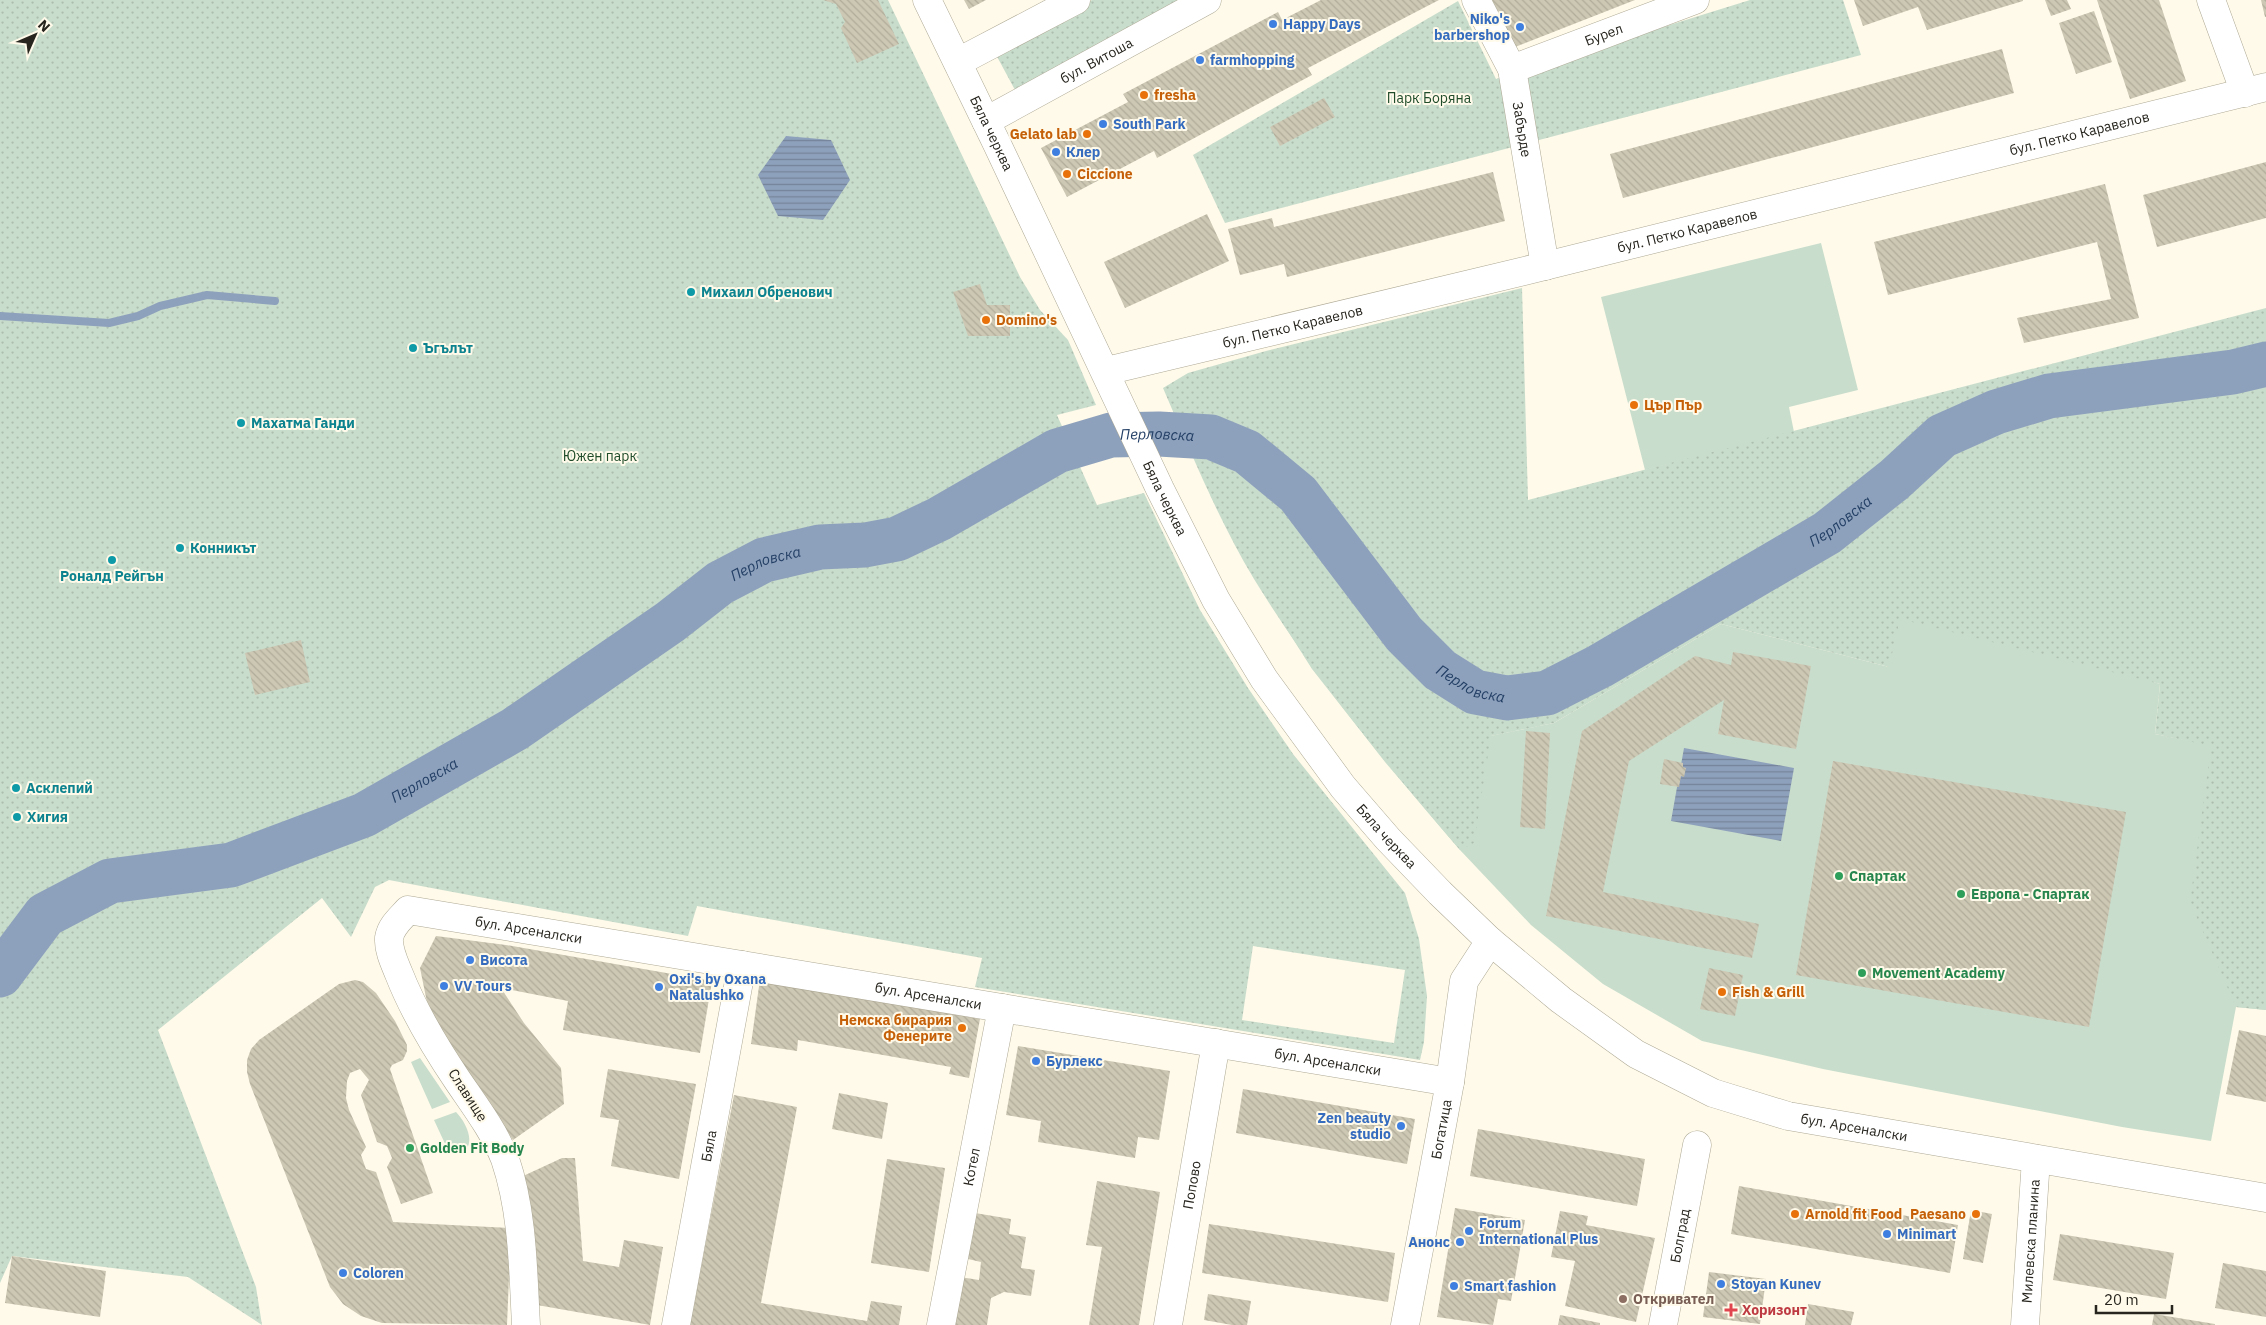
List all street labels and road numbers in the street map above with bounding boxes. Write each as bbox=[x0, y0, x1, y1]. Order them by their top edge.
street label: Бурел bbox=[1582, 19, 1625, 50]
street label: бул. Витоша bbox=[1057, 33, 1136, 88]
street label: Бяла черква bbox=[966, 93, 1018, 174]
street label: Забърде bbox=[1509, 100, 1536, 159]
street label: бул. Петко Каравелов bbox=[2008, 107, 2151, 159]
street label: бул. Петко Каравелов bbox=[1616, 205, 1759, 257]
street label: бул. Петко Каравелов bbox=[1221, 301, 1365, 352]
street label: Бяла черква bbox=[1139, 458, 1191, 539]
street label: Бяла черква bbox=[1353, 800, 1421, 873]
street label: бул. Арсеналски bbox=[474, 912, 584, 948]
street label: бул. Арсеналски bbox=[874, 978, 983, 1014]
street label: бул. Арсеналски bbox=[1273, 1044, 1383, 1080]
street label: Славище bbox=[444, 1065, 492, 1125]
street label: Богатица bbox=[1427, 1097, 1456, 1161]
street label: бул. Арсеналски bbox=[1799, 1109, 1909, 1145]
street label: Бяла bbox=[697, 1128, 721, 1163]
street label: Котел bbox=[959, 1146, 984, 1188]
street label: Попово bbox=[1179, 1159, 1205, 1211]
street label: Милевска планина bbox=[2017, 1178, 2044, 1304]
street label: Болград bbox=[1666, 1207, 1694, 1264]

